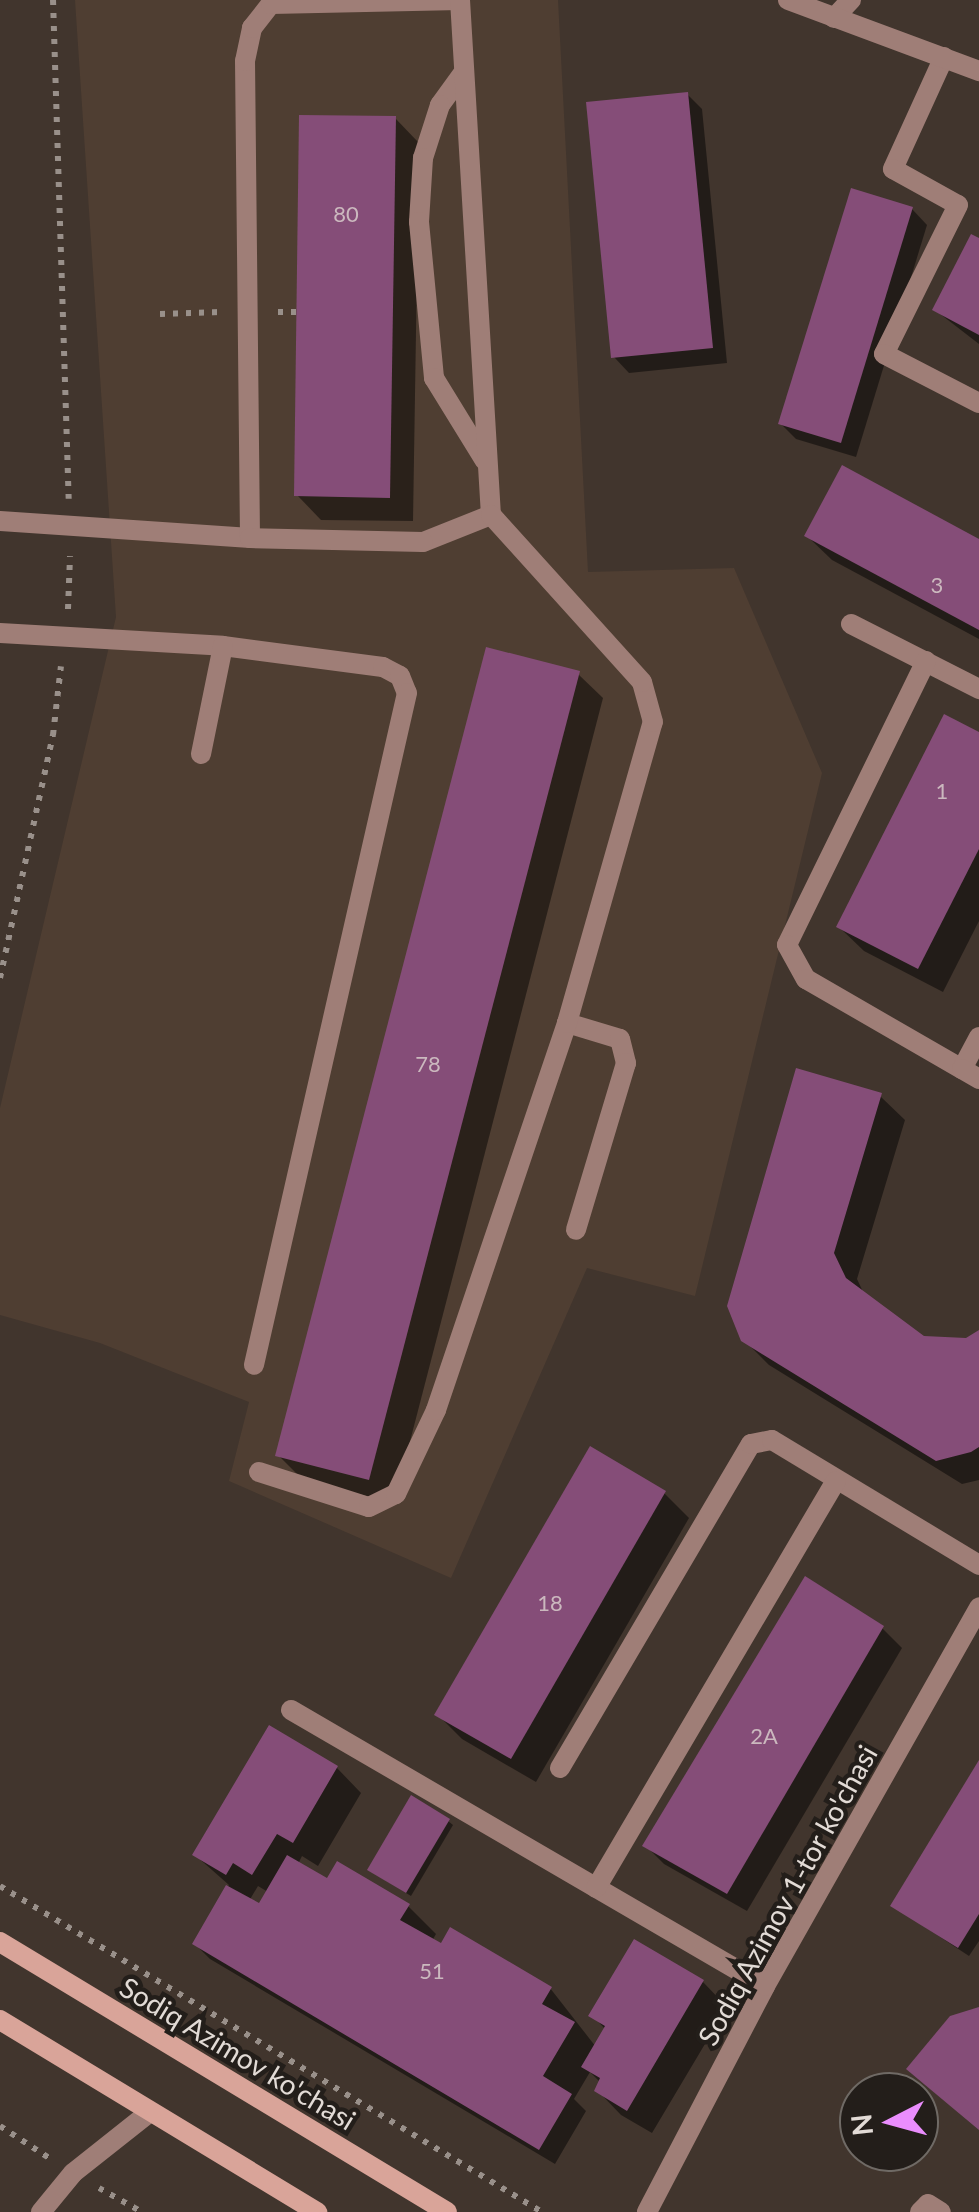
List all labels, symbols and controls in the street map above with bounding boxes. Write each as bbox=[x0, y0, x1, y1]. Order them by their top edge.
house number: 80 bbox=[333, 201, 359, 227]
house number: 3 bbox=[931, 572, 943, 598]
house number: 1 bbox=[936, 778, 948, 804]
house number: 78 bbox=[415, 1051, 441, 1077]
house number: 18 bbox=[537, 1590, 563, 1616]
house number: 2А bbox=[750, 1723, 778, 1749]
street label: Sodiq Azimov 1-tor ko'chasi bbox=[690, 1738, 884, 2052]
house number: 51 bbox=[419, 1958, 445, 1984]
street label: Sodiq Azimov ko'chasi bbox=[114, 1969, 362, 2137]
north arrow bbox=[839, 2072, 939, 2172]
text: N bbox=[843, 2112, 879, 2137]

